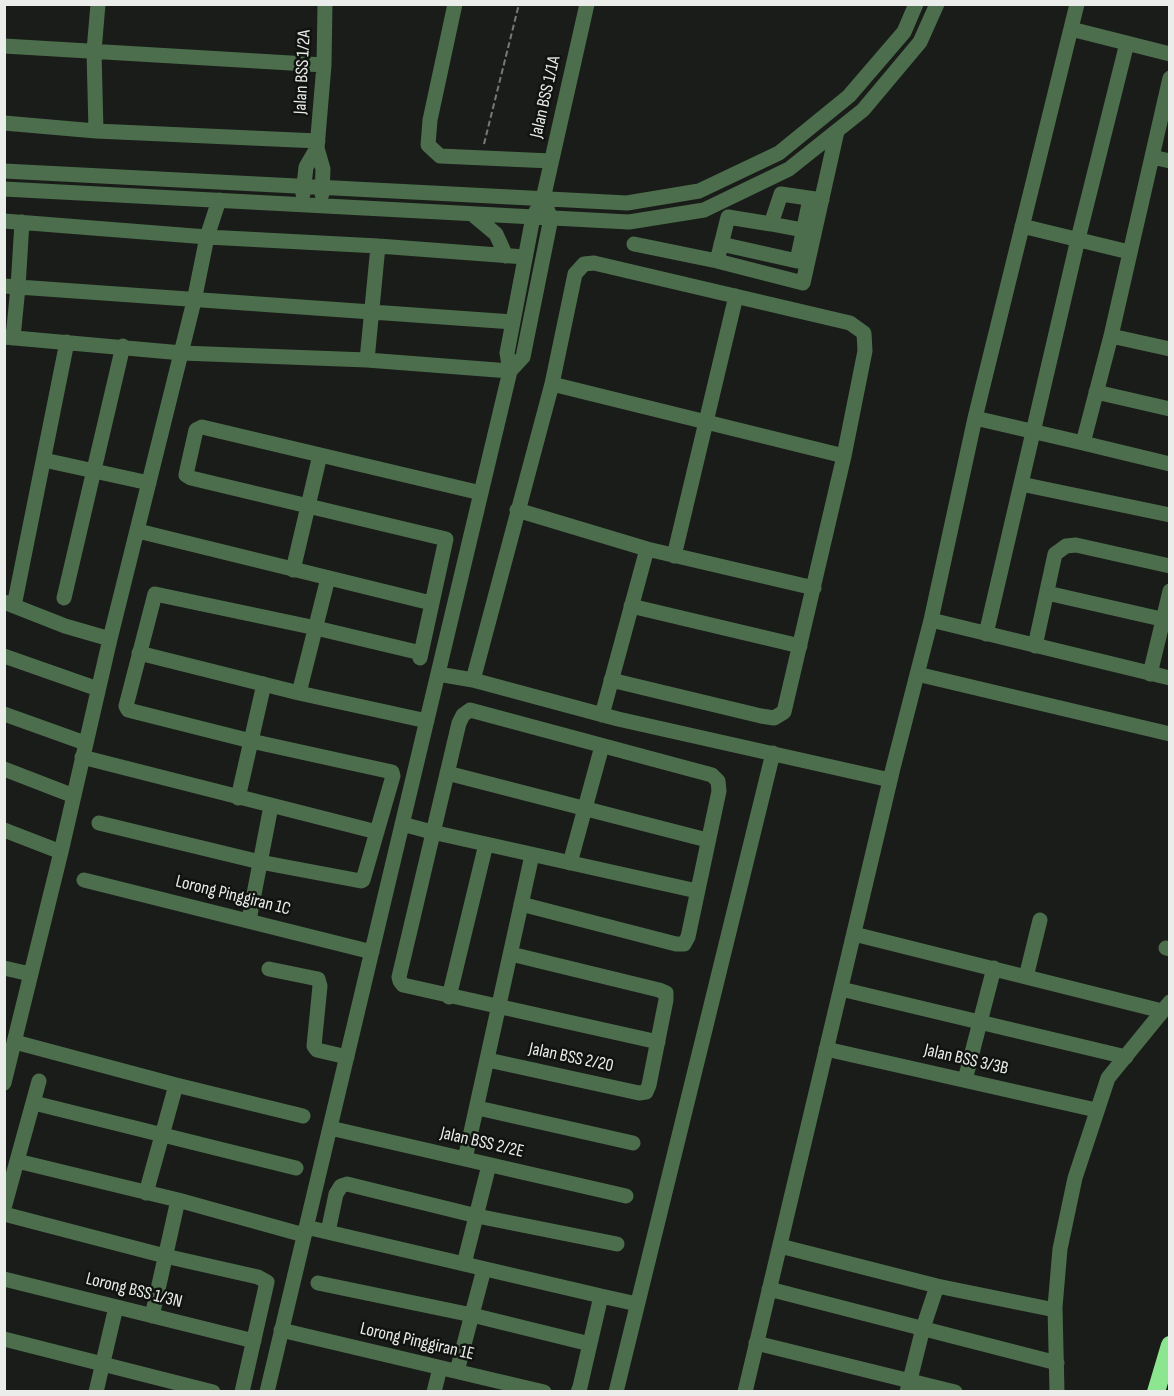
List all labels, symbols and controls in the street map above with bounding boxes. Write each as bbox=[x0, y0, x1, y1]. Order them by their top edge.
street label: Jalan BSS 1/2A bbox=[290, 29, 316, 115]
street label: Jalan BSS 1/1A bbox=[526, 54, 566, 140]
street label: Lorong Pinggiran 1C bbox=[173, 871, 293, 921]
street label: Jalan BSS 2/20 bbox=[527, 1039, 615, 1077]
street label: Jalan BSS 3/3B bbox=[922, 1040, 1010, 1080]
street label: Jalan BSS 2/2E bbox=[438, 1123, 526, 1163]
street label: Lorong BSS 1/3N bbox=[84, 1269, 184, 1313]
street label: Lorong Pinggiran 1E bbox=[358, 1318, 476, 1366]

